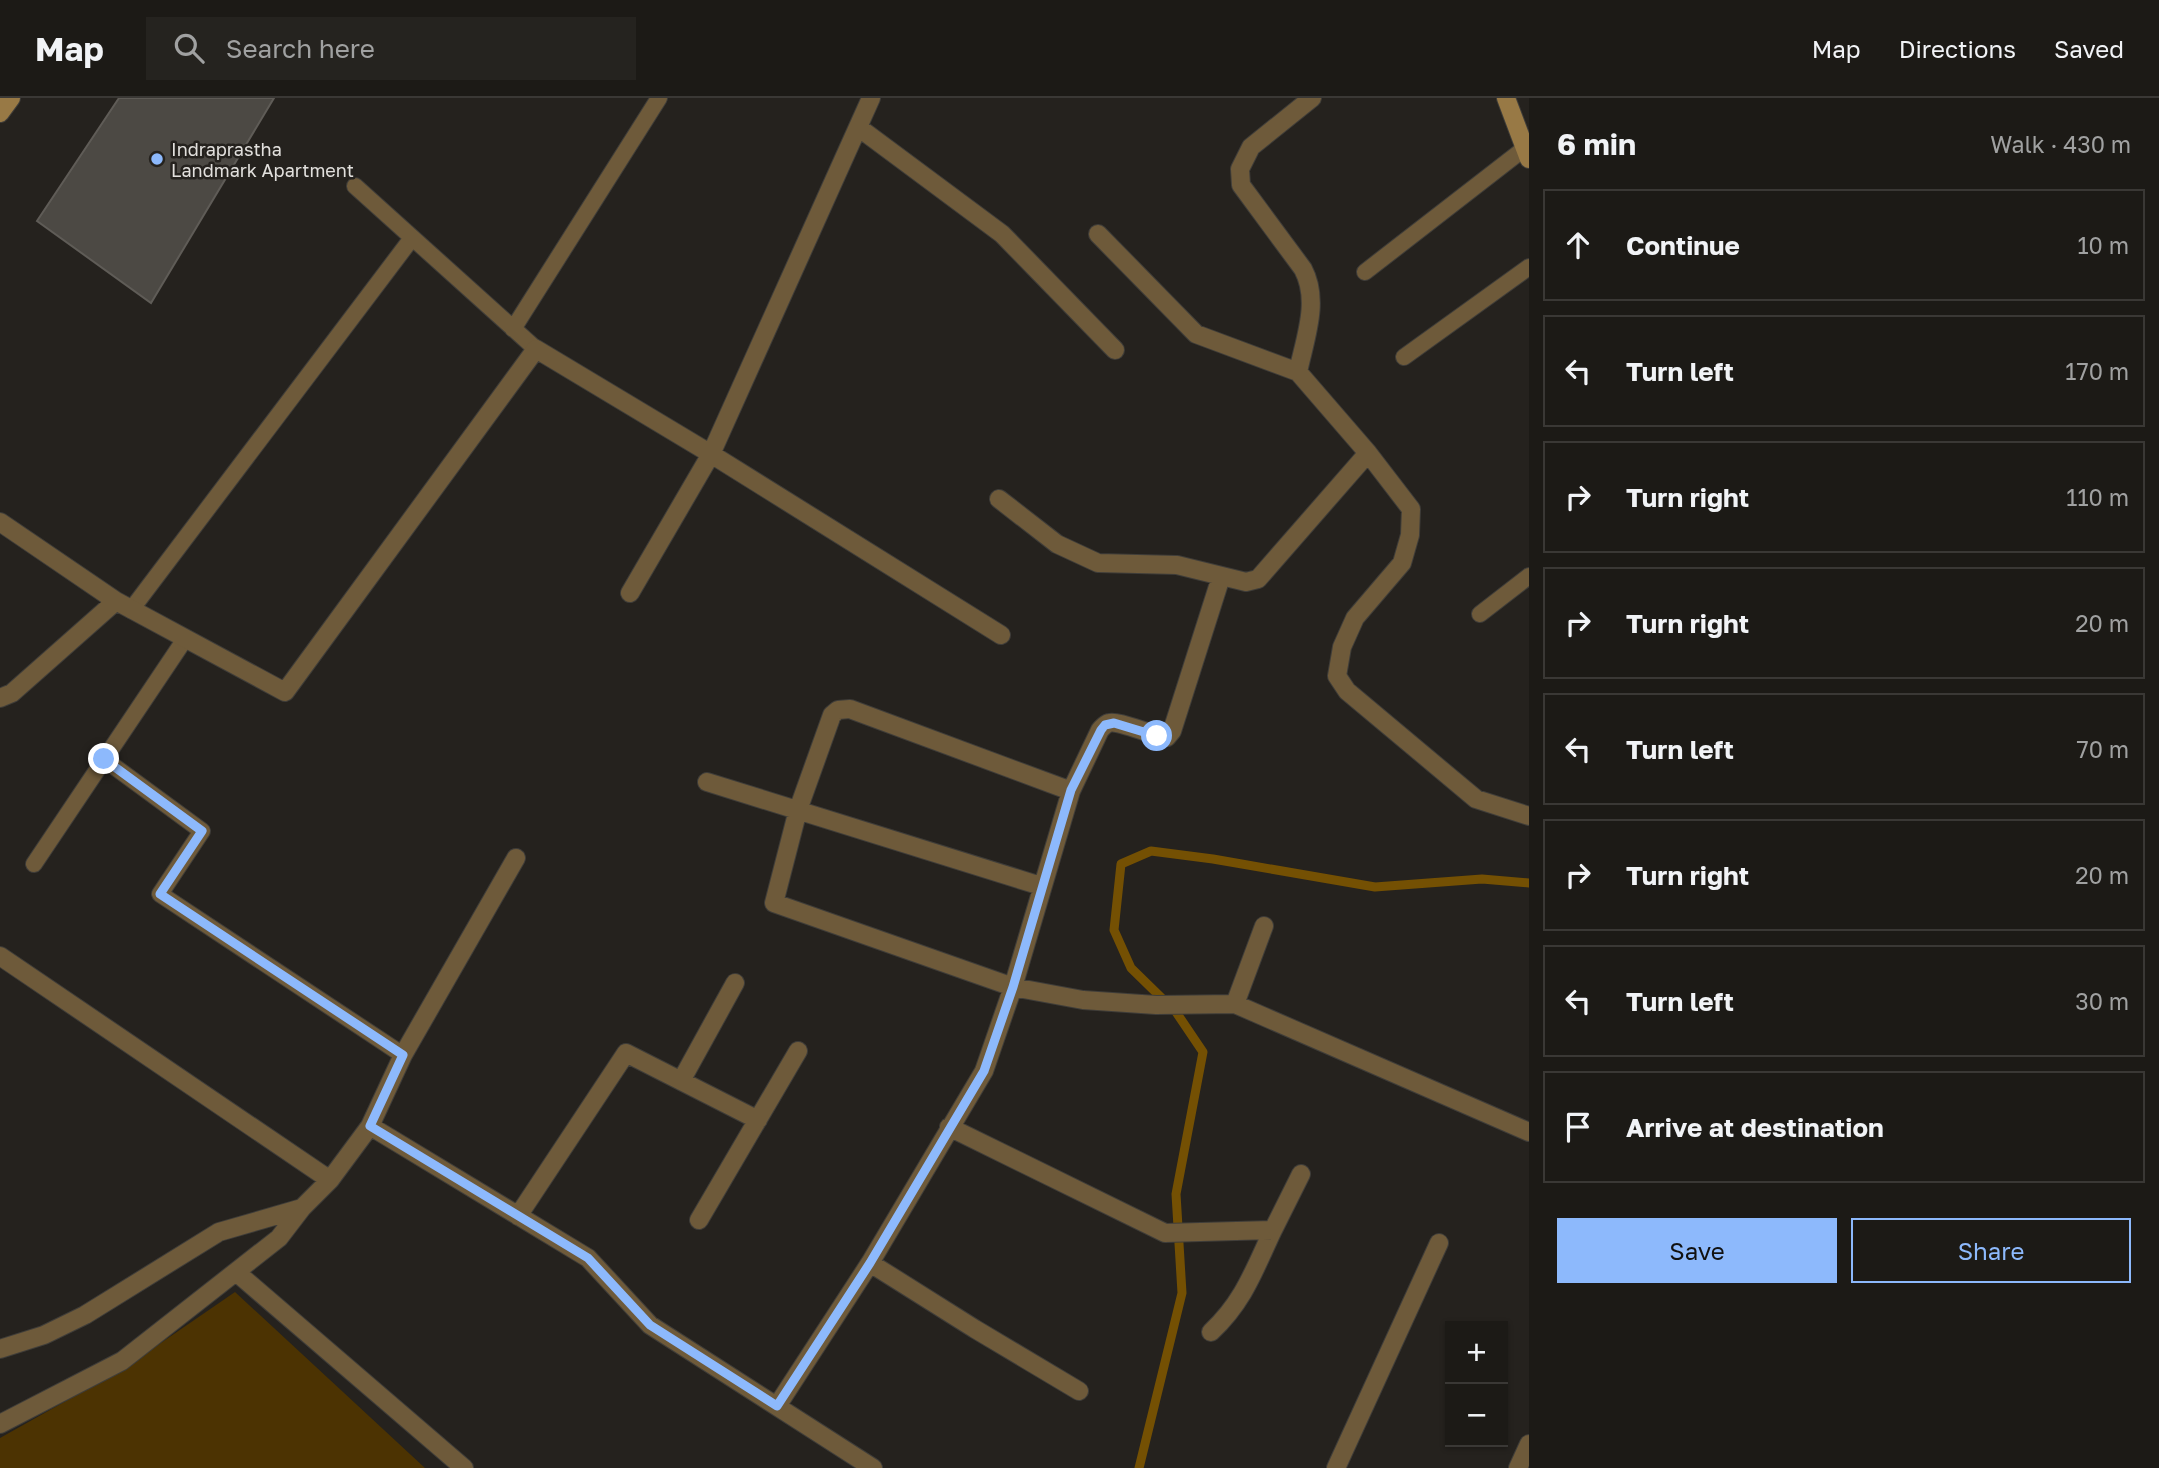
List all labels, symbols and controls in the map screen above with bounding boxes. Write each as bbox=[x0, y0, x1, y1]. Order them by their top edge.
search box bbox=[146, 17, 636, 80]
text: Map bbox=[35, 29, 104, 68]
icon: search bbox=[170, 29, 208, 67]
text: Search here bbox=[226, 33, 375, 64]
text: Map bbox=[1812, 34, 1861, 63]
text: Directions bbox=[1899, 34, 2016, 63]
text: Saved bbox=[2054, 34, 2124, 63]
text: 6 min bbox=[1557, 126, 1636, 162]
text: Walk · 430 m bbox=[1990, 130, 2131, 158]
place label: Indraprastha Landmark Apartment bbox=[171, 138, 354, 181]
marker: Indraprastha Landmark Apartment bbox=[149, 151, 165, 167]
icon: ahead bbox=[1559, 226, 1597, 264]
text: Continue bbox=[1626, 230, 1740, 261]
text: 10 m bbox=[2077, 231, 2129, 259]
icon: left bbox=[1559, 352, 1597, 390]
text: Turn left bbox=[1626, 356, 1734, 387]
text: 170 m bbox=[2065, 357, 2129, 385]
icon: right bbox=[1559, 478, 1597, 516]
text: Turn right bbox=[1626, 482, 1749, 513]
text: 110 m bbox=[2066, 483, 2129, 511]
icon: right bbox=[1559, 604, 1597, 642]
text: Turn right bbox=[1626, 608, 1749, 639]
text: 20 m bbox=[2075, 609, 2129, 637]
route start bbox=[1141, 720, 1172, 751]
icon: left bbox=[1559, 730, 1597, 768]
text: Turn left bbox=[1626, 734, 1734, 765]
text: 70 m bbox=[2076, 735, 2129, 763]
route end bbox=[88, 743, 119, 774]
icon: right bbox=[1559, 856, 1597, 894]
text: Turn right bbox=[1626, 860, 1749, 891]
text: 20 m bbox=[2075, 861, 2129, 889]
icon: left bbox=[1559, 982, 1597, 1020]
text: Turn left bbox=[1626, 986, 1734, 1017]
text: 30 m bbox=[2075, 987, 2129, 1015]
icon: arrive bbox=[1559, 1108, 1597, 1146]
text: Arrive at destination bbox=[1626, 1112, 1884, 1143]
button: Save bbox=[1557, 1218, 1837, 1283]
button: Share bbox=[1851, 1218, 2131, 1283]
map controls bbox=[1445, 1321, 1508, 1447]
button: + bbox=[1445, 1321, 1508, 1384]
button: − bbox=[1445, 1384, 1508, 1447]

